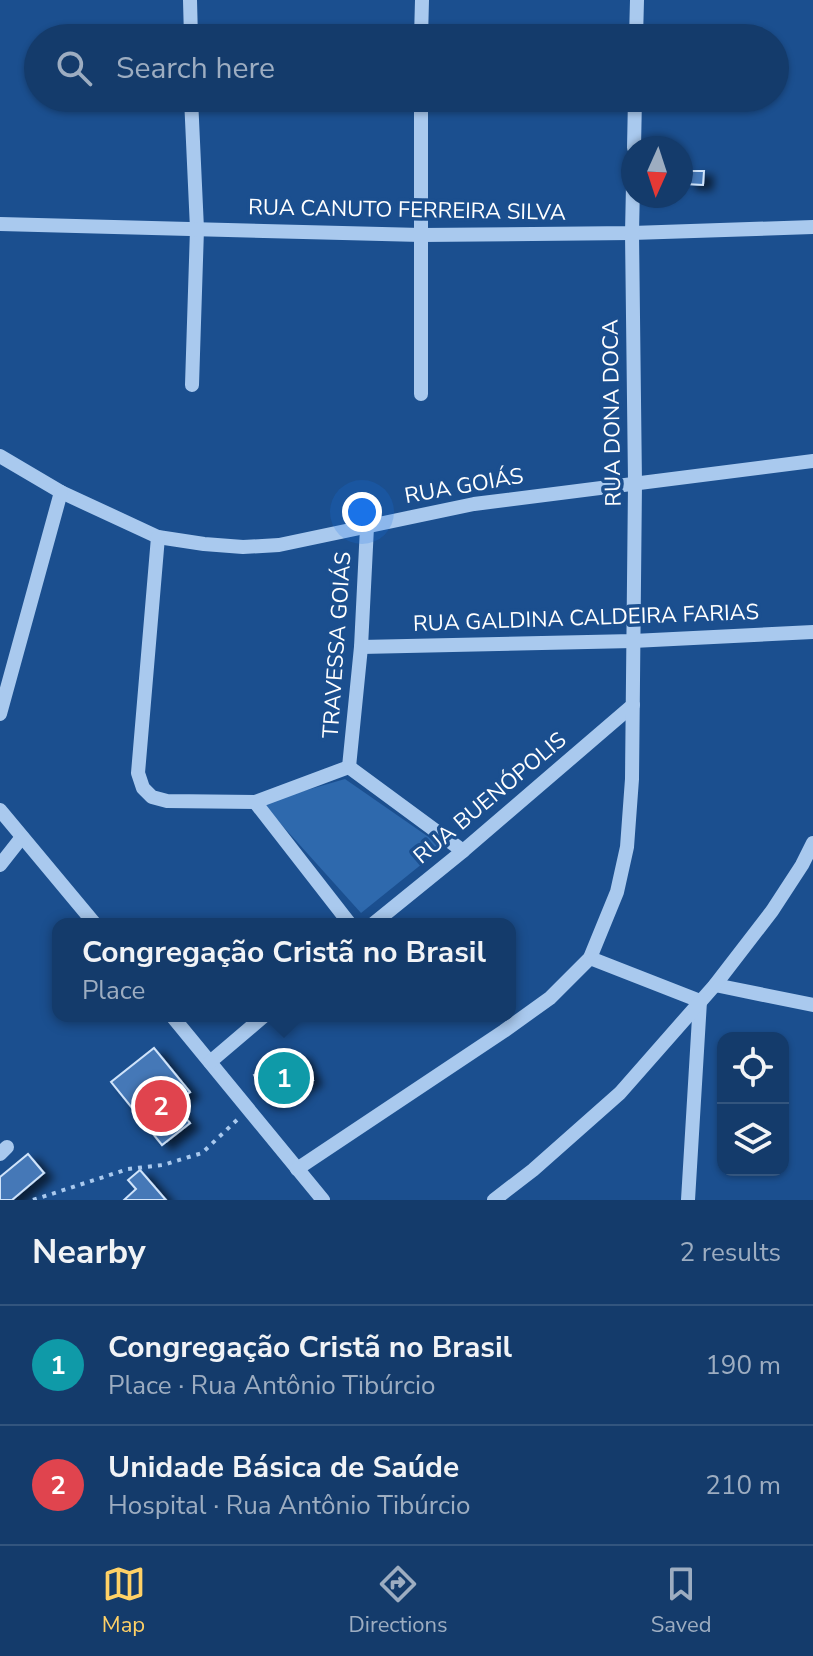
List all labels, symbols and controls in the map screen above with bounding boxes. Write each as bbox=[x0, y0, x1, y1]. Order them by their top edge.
search box bbox=[24, 24, 789, 112]
icon: search bbox=[52, 46, 96, 90]
text: Search here bbox=[116, 48, 275, 89]
north arrow bbox=[621, 136, 693, 208]
street label: RUA CANUTO FERREIRA SILVA bbox=[248, 192, 566, 228]
street label: RUA DONA DOCA bbox=[595, 319, 629, 507]
street label: RUA GOIÁS bbox=[402, 461, 526, 511]
your location bbox=[342, 492, 382, 532]
street label: TRAVESSA GOIÁS bbox=[316, 551, 358, 739]
street label: RUA GALDINA CALDEIRA FARIAS bbox=[413, 597, 759, 639]
street label: RUA BUENÓPOLIS bbox=[407, 725, 573, 871]
popup bbox=[52, 918, 516, 1022]
text: Congregação Cristã no Brasil bbox=[82, 932, 486, 973]
text: Place bbox=[82, 973, 145, 1008]
map controls bbox=[717, 1032, 789, 1176]
button: locate bbox=[717, 1032, 789, 1104]
pin: 1 bbox=[258, 1048, 310, 1108]
pin: 2 bbox=[135, 1076, 187, 1136]
button: layers bbox=[717, 1104, 789, 1176]
text: Nearby bbox=[32, 1229, 146, 1275]
text: 2 results bbox=[680, 1235, 781, 1270]
text: Congregação Cristã no Brasil bbox=[108, 1327, 512, 1368]
text: 1 bbox=[50, 1348, 66, 1383]
text: 190 m bbox=[705, 1348, 781, 1383]
text: Place · Rua Antônio Tibúrcio bbox=[108, 1368, 435, 1403]
text: Unidade Básica de Saúde bbox=[108, 1447, 459, 1488]
text: 2 bbox=[50, 1468, 66, 1503]
text: 210 m bbox=[705, 1468, 781, 1503]
text: Hospital · Rua Antônio Tibúrcio bbox=[108, 1488, 470, 1523]
tab: Map bbox=[102, 1562, 146, 1640]
tab: Directions bbox=[349, 1562, 448, 1640]
tab: Saved bbox=[651, 1562, 711, 1640]

